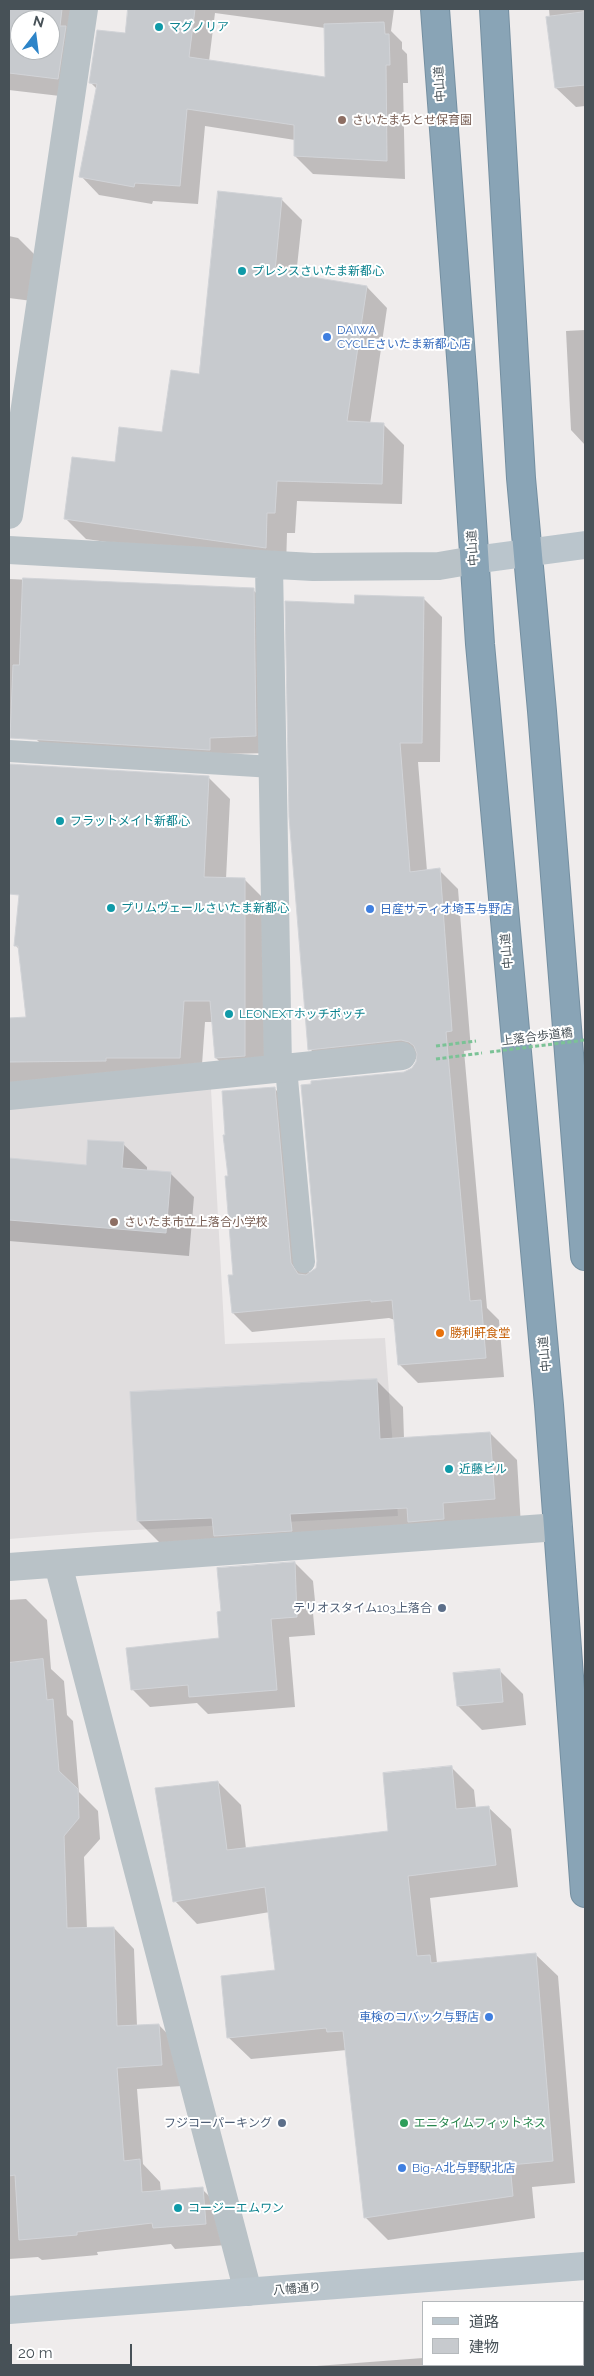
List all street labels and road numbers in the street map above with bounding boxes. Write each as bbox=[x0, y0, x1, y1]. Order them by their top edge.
street label: 中山道 bbox=[432, 66, 448, 102]
street label: 中山道 bbox=[465, 530, 481, 566]
street label: 中山道 bbox=[498, 932, 516, 970]
street label: 上落合歩道橋 bbox=[500, 1025, 574, 1049]
street label: 中山道 bbox=[536, 1335, 554, 1373]
street label: 八幡通り bbox=[273, 2280, 321, 2298]

